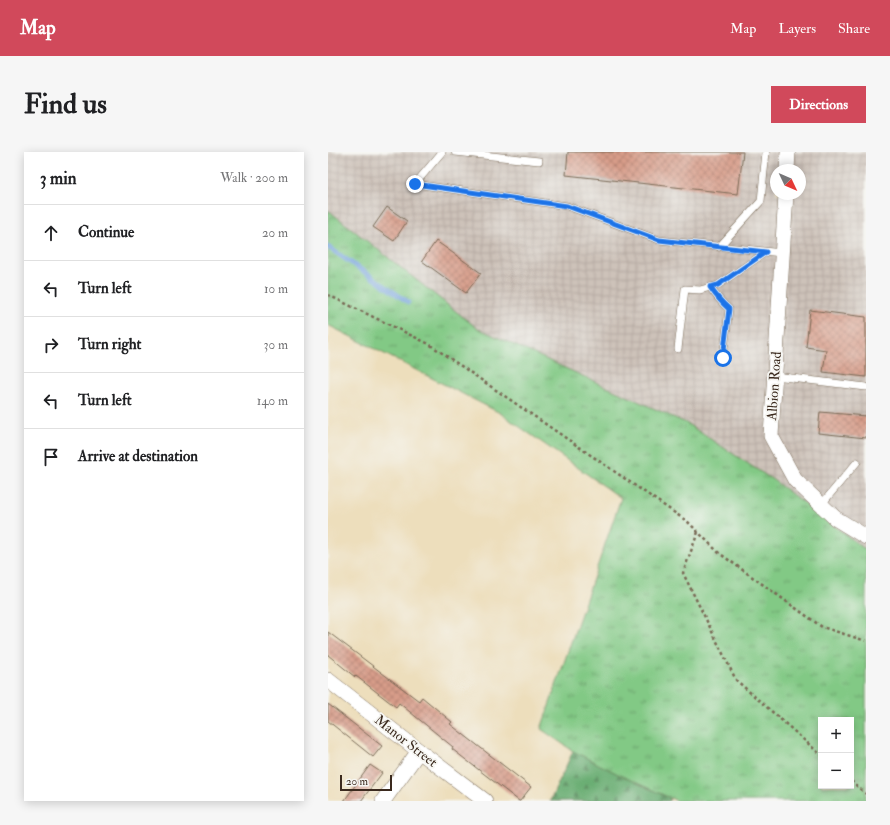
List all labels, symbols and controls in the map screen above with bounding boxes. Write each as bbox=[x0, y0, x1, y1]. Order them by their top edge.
text: Map bbox=[20, 16, 56, 40]
text: Map bbox=[730, 20, 756, 37]
text: Layers bbox=[778, 20, 816, 37]
text: Share bbox=[838, 20, 870, 37]
button: Directions bbox=[771, 86, 866, 123]
text: Find us bbox=[24, 87, 107, 122]
north arrow bbox=[770, 164, 806, 200]
text: 3 min bbox=[40, 168, 77, 189]
text: Walk · 200 m bbox=[220, 170, 288, 186]
route end bbox=[406, 175, 424, 193]
icon: ahead bbox=[40, 222, 62, 244]
text: Continue bbox=[78, 223, 134, 242]
text: 20 m bbox=[262, 225, 288, 241]
icon: left bbox=[40, 278, 62, 300]
text: Turn left bbox=[78, 279, 132, 298]
text: 10 m bbox=[264, 281, 288, 297]
icon: right bbox=[40, 334, 62, 356]
text: Turn right bbox=[78, 335, 141, 354]
text: 30 m bbox=[264, 337, 288, 353]
route start bbox=[714, 349, 732, 367]
street label: Albion Road bbox=[763, 351, 785, 422]
icon: left bbox=[40, 390, 62, 412]
text: Turn left bbox=[78, 391, 132, 410]
text: 140 m bbox=[257, 393, 288, 409]
icon: arrive bbox=[40, 446, 62, 468]
text: Arrive at destination bbox=[78, 447, 198, 466]
street label: Manor Street bbox=[371, 711, 441, 771]
map controls bbox=[818, 717, 854, 789]
button: + bbox=[818, 717, 854, 753]
button: − bbox=[818, 753, 854, 789]
scale bar bbox=[340, 773, 392, 792]
text: 20 m bbox=[346, 775, 368, 788]

